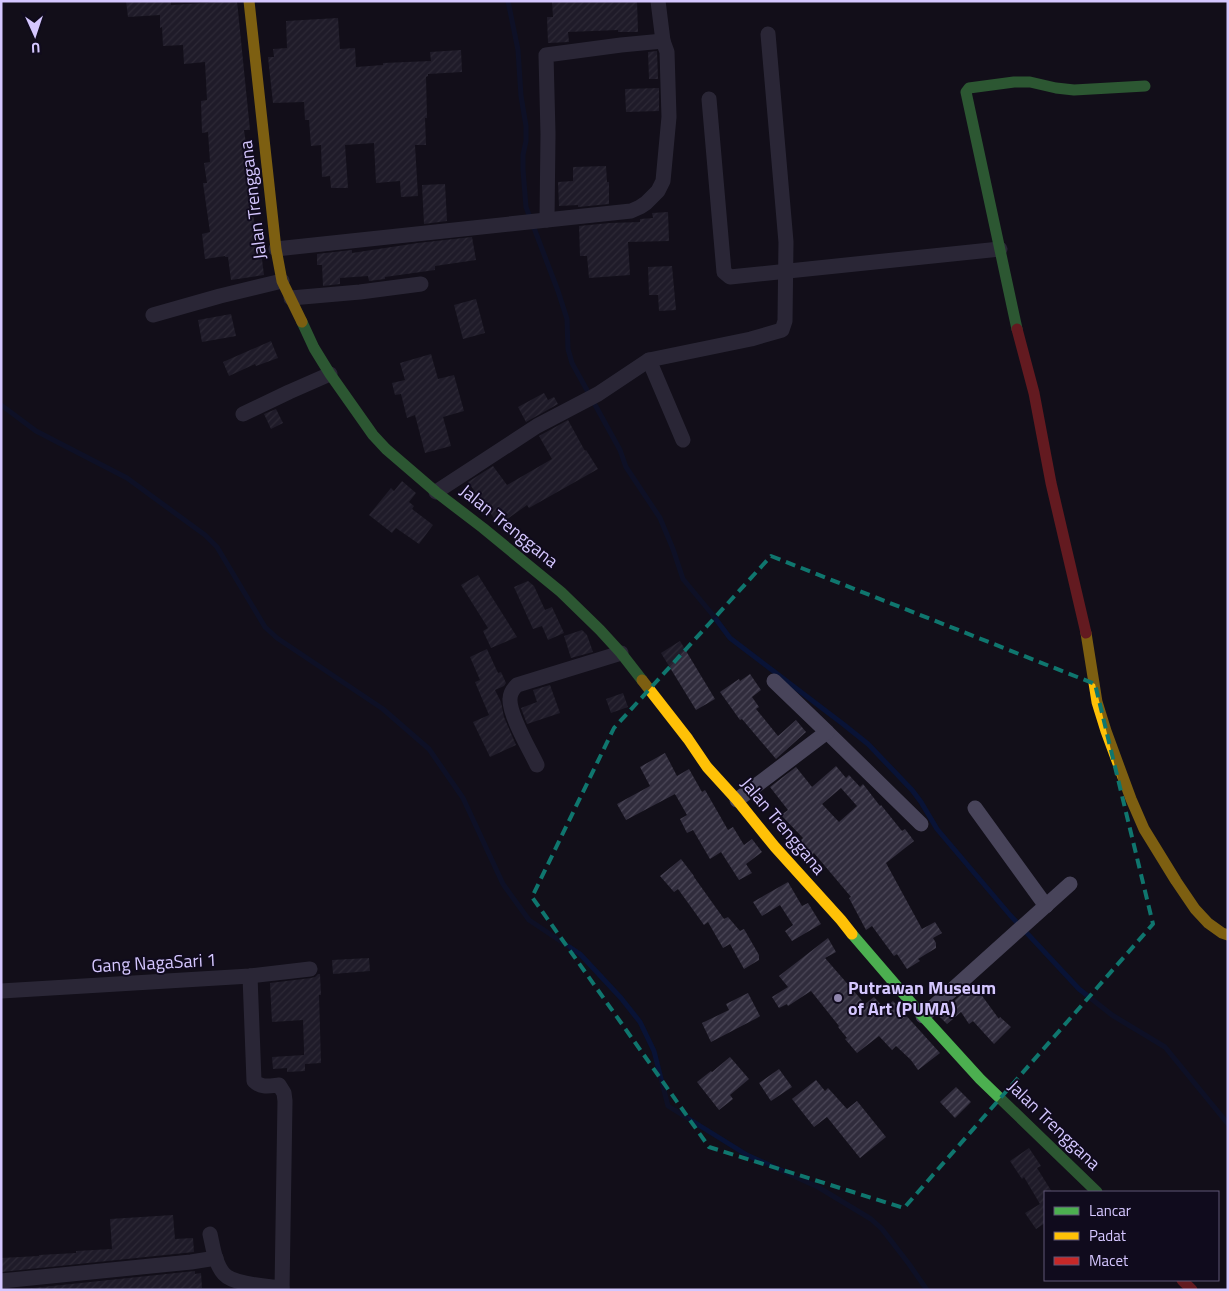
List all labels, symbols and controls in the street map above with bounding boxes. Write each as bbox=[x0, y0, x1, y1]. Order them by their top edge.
north arrow bbox=[10, 10, 60, 60]
text: U bbox=[31, 38, 41, 59]
street label: Jalan Trenggana bbox=[232, 139, 273, 261]
street label: Jalan Trenggana bbox=[454, 477, 564, 574]
street label: Jalan Trenggana bbox=[734, 771, 832, 880]
street label: Gang NagaSari 1 bbox=[91, 946, 217, 979]
place label: Putrawan Museum of Art (PUMA) bbox=[848, 974, 996, 1022]
marker: Putrawan Museum of Art (PUMA) bbox=[832, 992, 844, 1004]
street label: Jalan Trenggana bbox=[1002, 1073, 1107, 1176]
legend bbox=[1044, 1191, 1219, 1281]
text: Lancar bbox=[1089, 1199, 1131, 1222]
text: Padat bbox=[1089, 1224, 1127, 1247]
text: Macet bbox=[1089, 1249, 1129, 1272]

